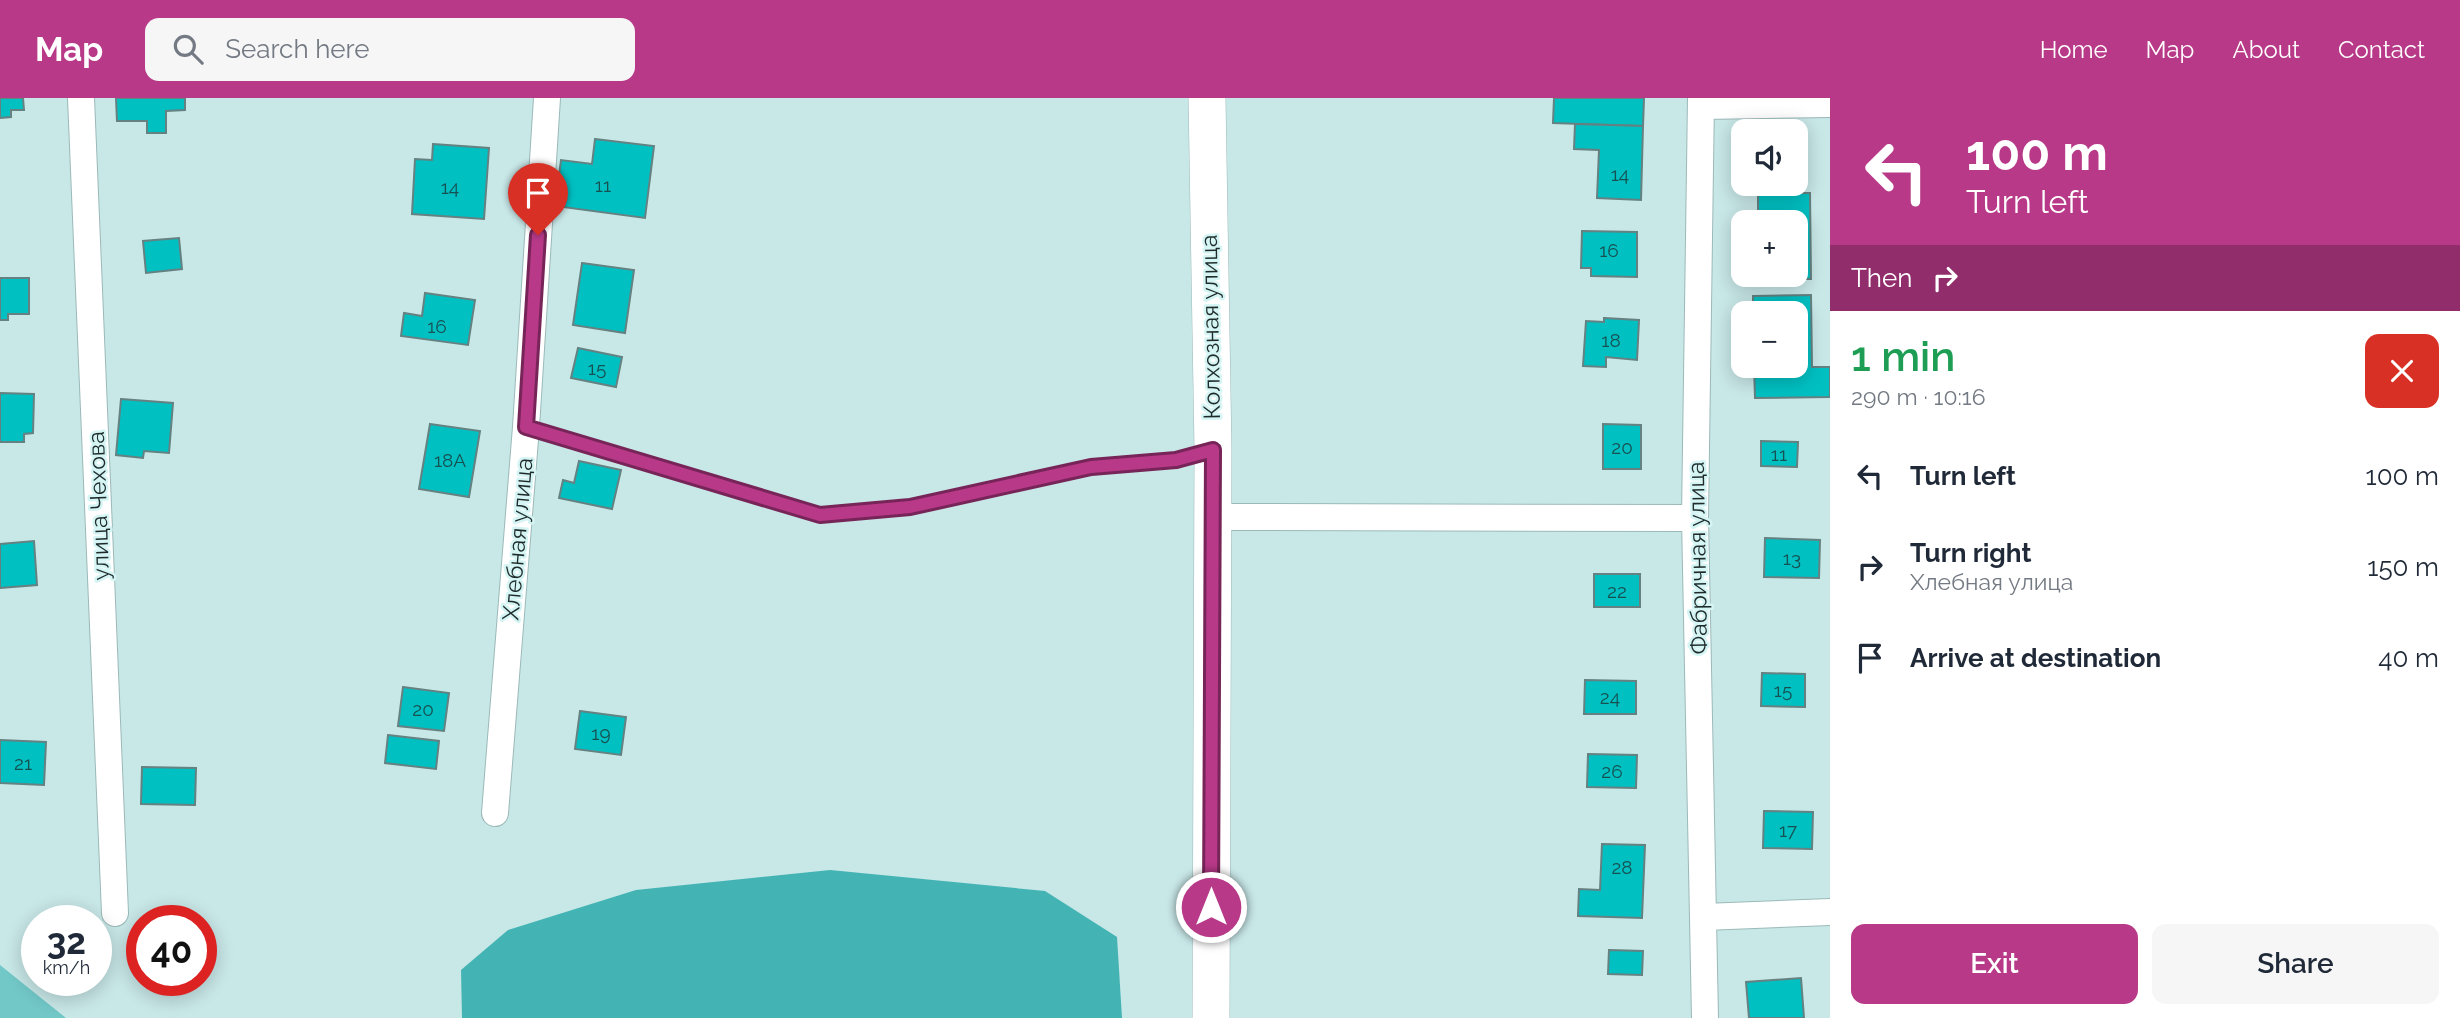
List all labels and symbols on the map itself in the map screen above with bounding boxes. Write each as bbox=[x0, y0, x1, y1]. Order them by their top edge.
pin bbox=[508, 163, 568, 235]
house number: 14 bbox=[1611, 163, 1629, 185]
house number: 11 bbox=[595, 174, 611, 196]
house number: 14 bbox=[441, 176, 459, 198]
street label: Колхозная улица bbox=[1195, 234, 1225, 420]
house number: 16 bbox=[1599, 239, 1619, 261]
house number: 16 bbox=[427, 315, 447, 337]
house number: 18 bbox=[1601, 329, 1621, 351]
house number: 15 bbox=[588, 357, 606, 379]
street label: улица Чехова bbox=[82, 431, 114, 581]
house number: 20 bbox=[1611, 436, 1633, 458]
house number: 11 bbox=[1771, 443, 1787, 465]
house number: 18А bbox=[434, 449, 466, 471]
street label: Хлебная улица bbox=[496, 456, 538, 622]
street label: Фабричная улица bbox=[1682, 461, 1712, 655]
house number: 13 bbox=[1783, 547, 1801, 569]
house number: 22 bbox=[1607, 580, 1627, 602]
house number: 15 bbox=[1774, 679, 1792, 701]
house number: 24 bbox=[1600, 686, 1620, 708]
house number: 20 bbox=[412, 698, 434, 720]
house number: 19 bbox=[591, 722, 611, 744]
house number: 21 bbox=[14, 752, 32, 774]
house number: 26 bbox=[1601, 760, 1623, 782]
house number: 17 bbox=[1779, 819, 1797, 841]
house number: 28 bbox=[1611, 856, 1633, 878]
position arrow bbox=[1174, 870, 1248, 944]
speed limit sign: 40 bbox=[126, 905, 217, 996]

